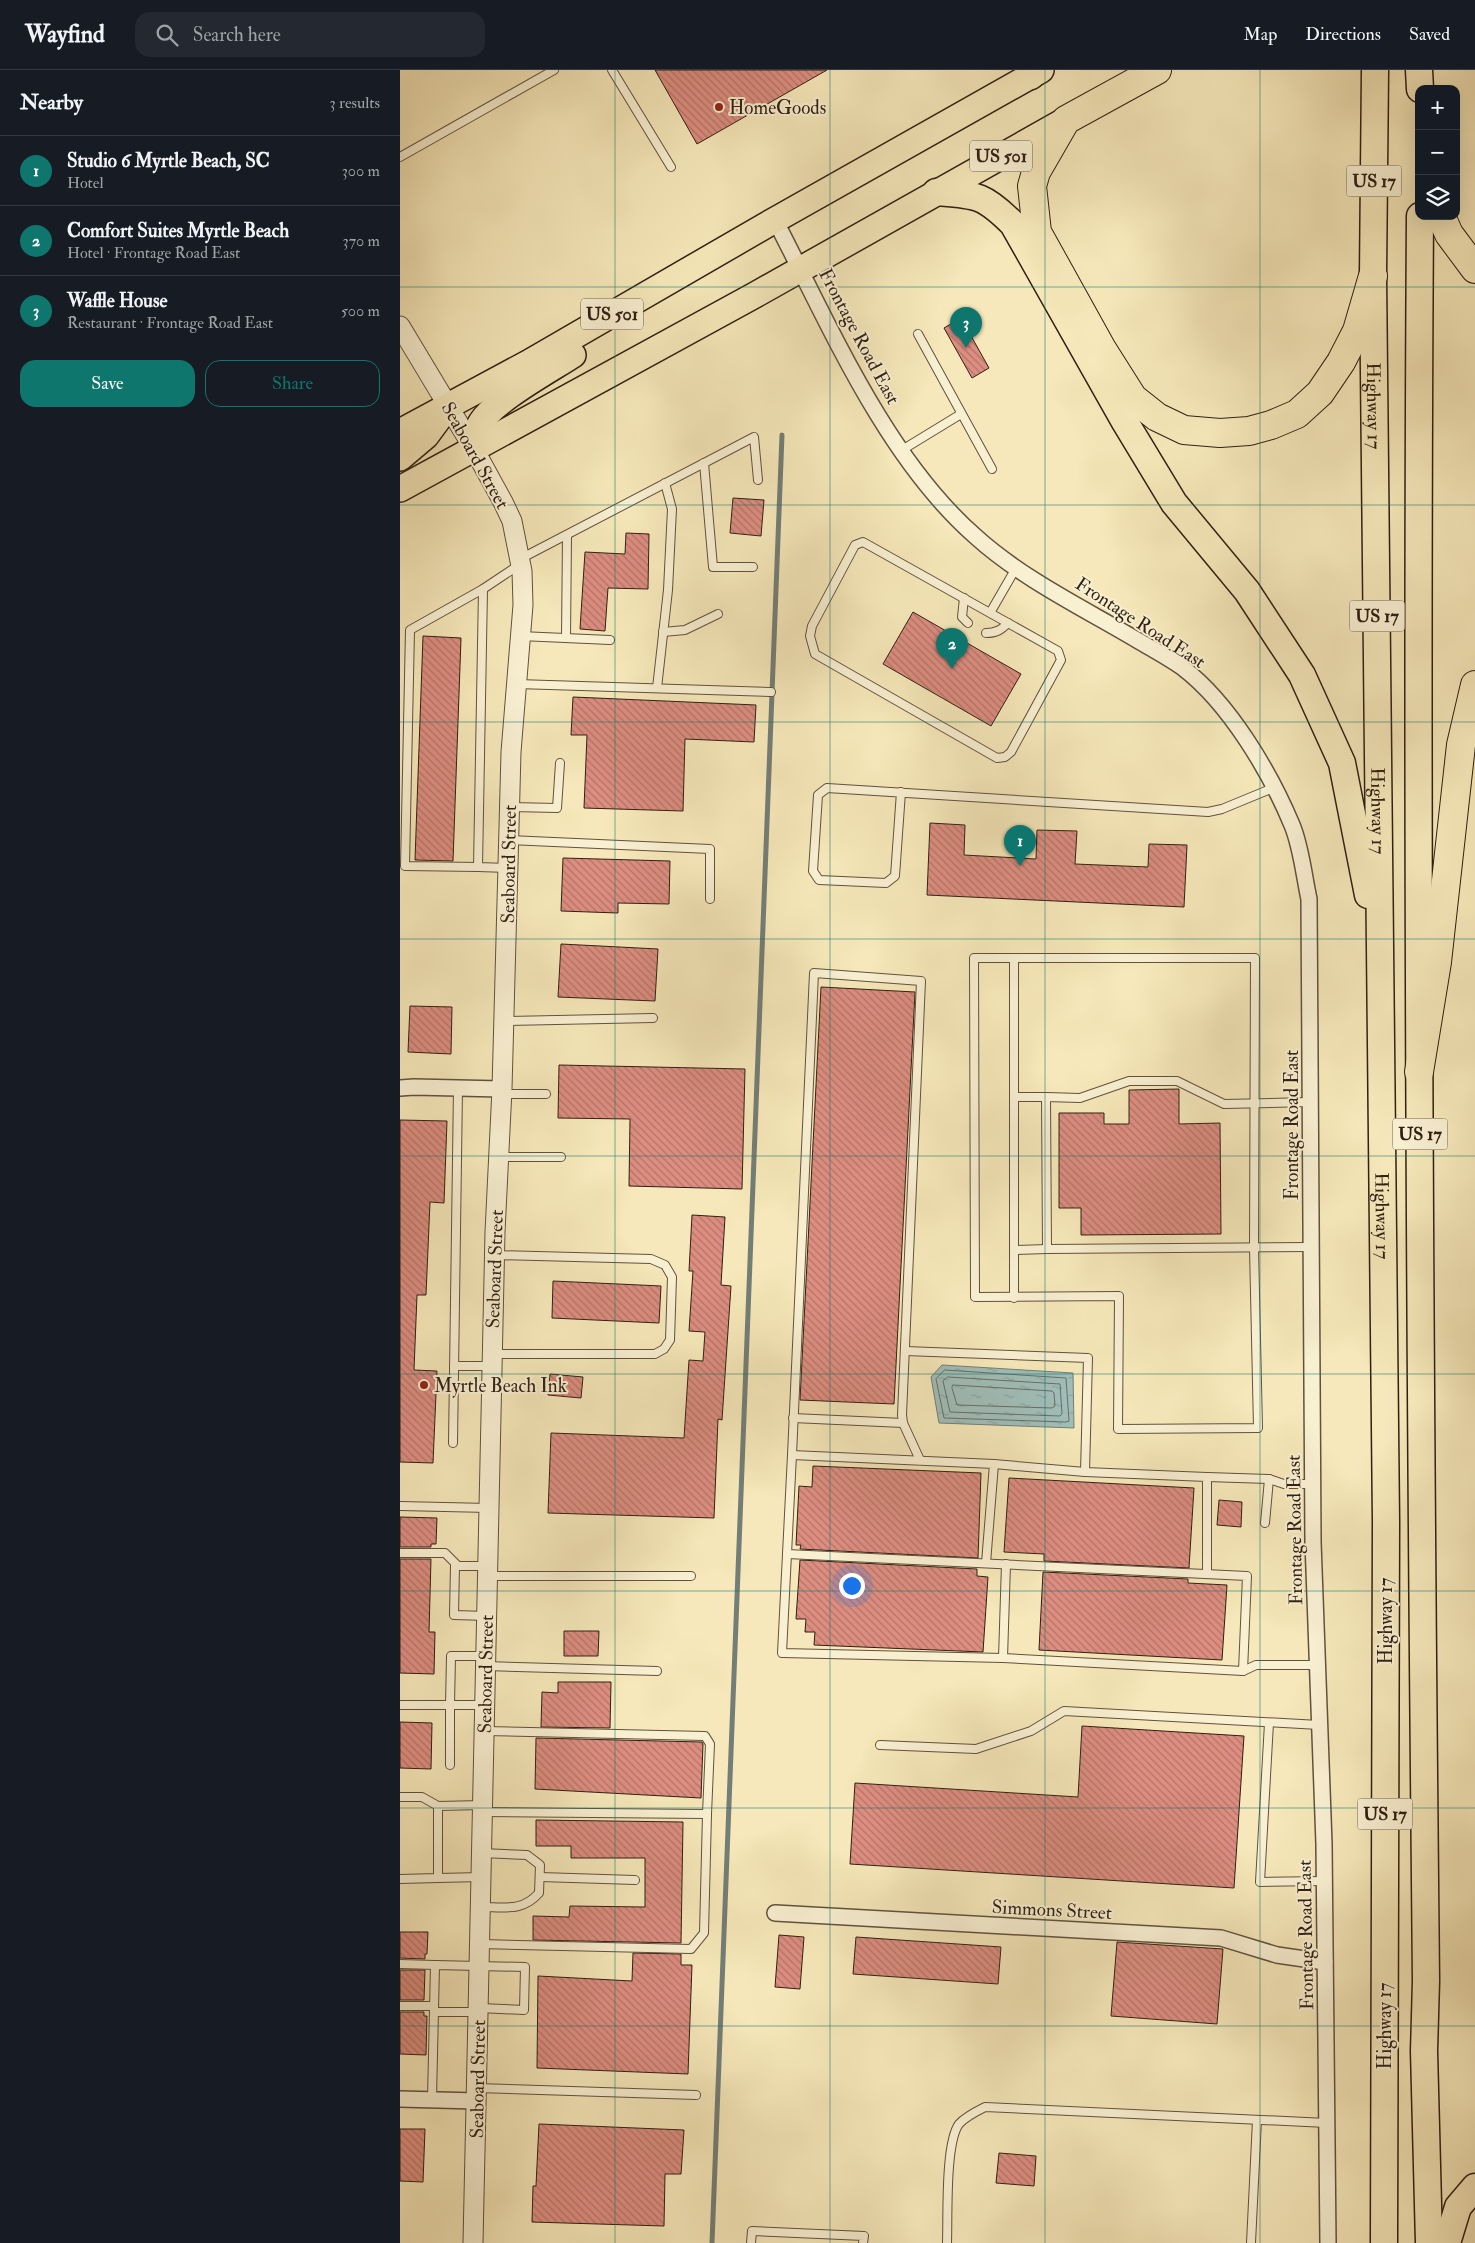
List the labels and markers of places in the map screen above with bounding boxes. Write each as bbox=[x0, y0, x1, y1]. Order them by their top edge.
place label: HomeGoods bbox=[729, 96, 826, 120]
marker: HomeGoods bbox=[713, 101, 725, 113]
pin: 3 bbox=[950, 307, 982, 348]
pin: 2 bbox=[936, 628, 968, 669]
pin: 1 bbox=[1004, 825, 1036, 866]
place label: Myrtle Beach Ink bbox=[434, 1374, 567, 1398]
marker: Myrtle Beach Ink bbox=[418, 1379, 430, 1391]

